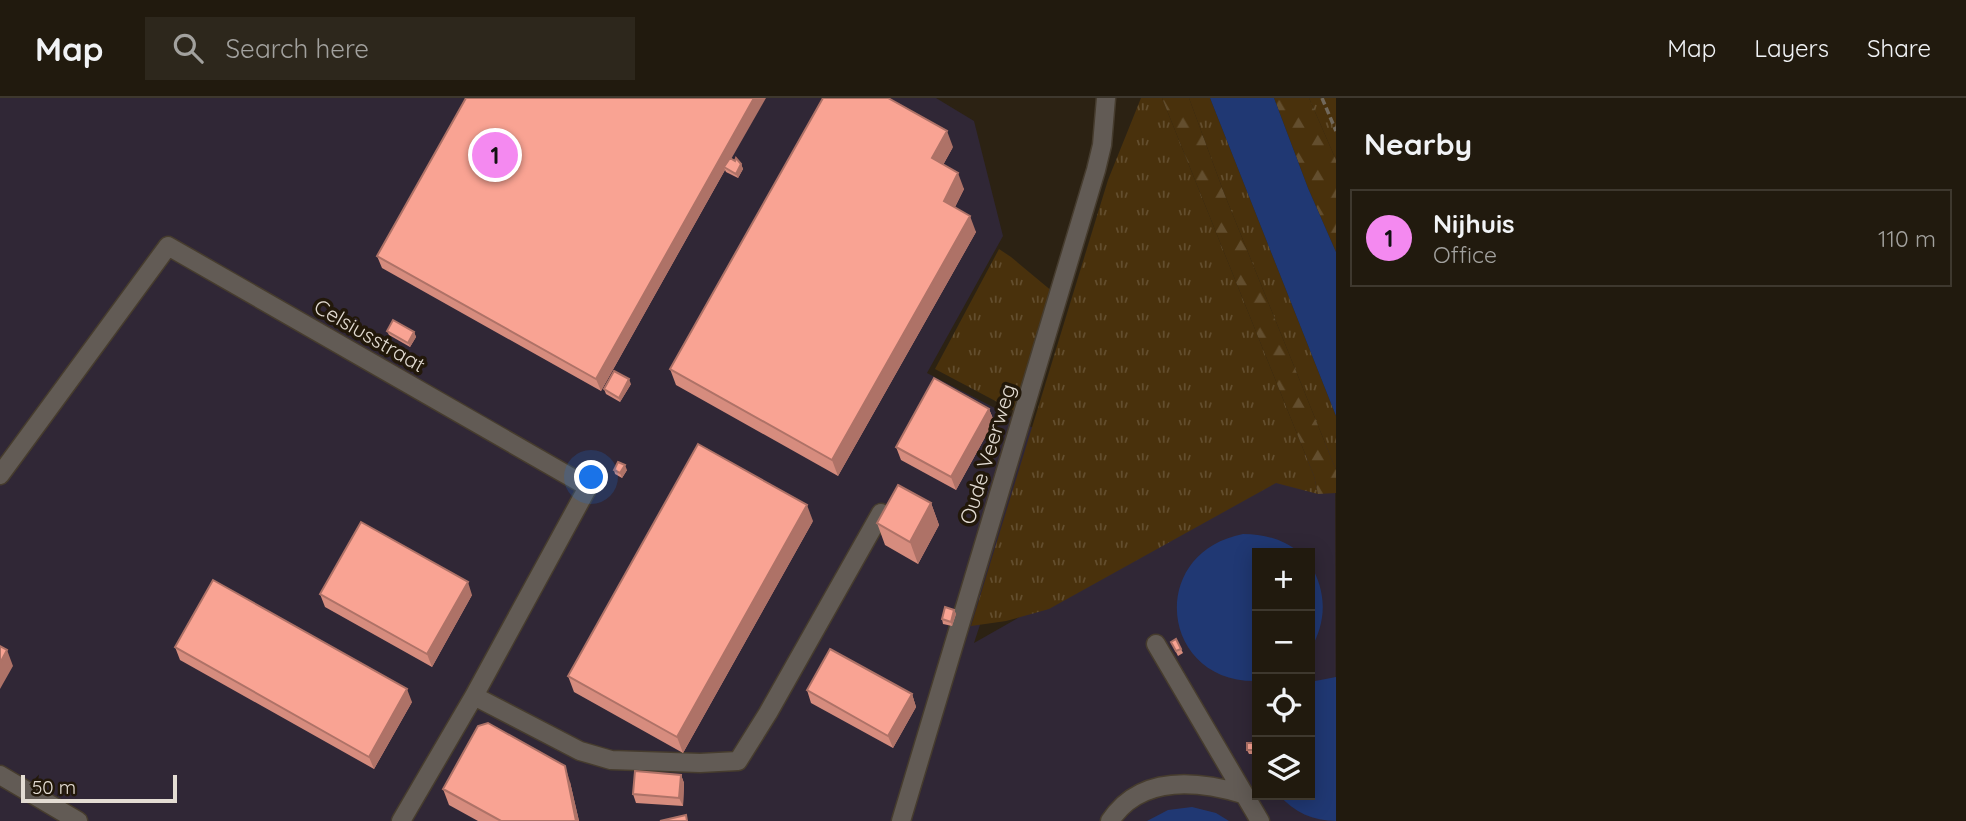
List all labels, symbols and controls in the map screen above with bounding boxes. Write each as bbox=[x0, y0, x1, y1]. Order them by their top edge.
search box bbox=[145, 17, 635, 80]
text: Map bbox=[35, 28, 103, 69]
icon: search bbox=[169, 29, 207, 67]
text: Search here bbox=[225, 32, 369, 65]
text: Map bbox=[1667, 33, 1716, 63]
text: Layers bbox=[1754, 33, 1829, 63]
text: Share bbox=[1867, 33, 1931, 63]
text: Nearby bbox=[1364, 125, 1472, 163]
pin: 1 bbox=[472, 129, 518, 181]
text: Nijhuis bbox=[1433, 207, 1515, 240]
text: 1 bbox=[1385, 224, 1393, 253]
text: 110 m bbox=[1878, 224, 1936, 253]
text: Office bbox=[1433, 240, 1497, 269]
street label: Celsiusstraat bbox=[310, 293, 430, 377]
street label: Oude Veerweg bbox=[953, 381, 1021, 527]
your location bbox=[574, 460, 608, 494]
map controls bbox=[1252, 548, 1315, 800]
button: + bbox=[1252, 548, 1315, 611]
button: − bbox=[1252, 611, 1315, 674]
button: locate bbox=[1252, 674, 1315, 737]
button: layers bbox=[1252, 737, 1315, 800]
scale bar bbox=[21, 772, 177, 804]
text: 50 m bbox=[32, 775, 76, 799]

